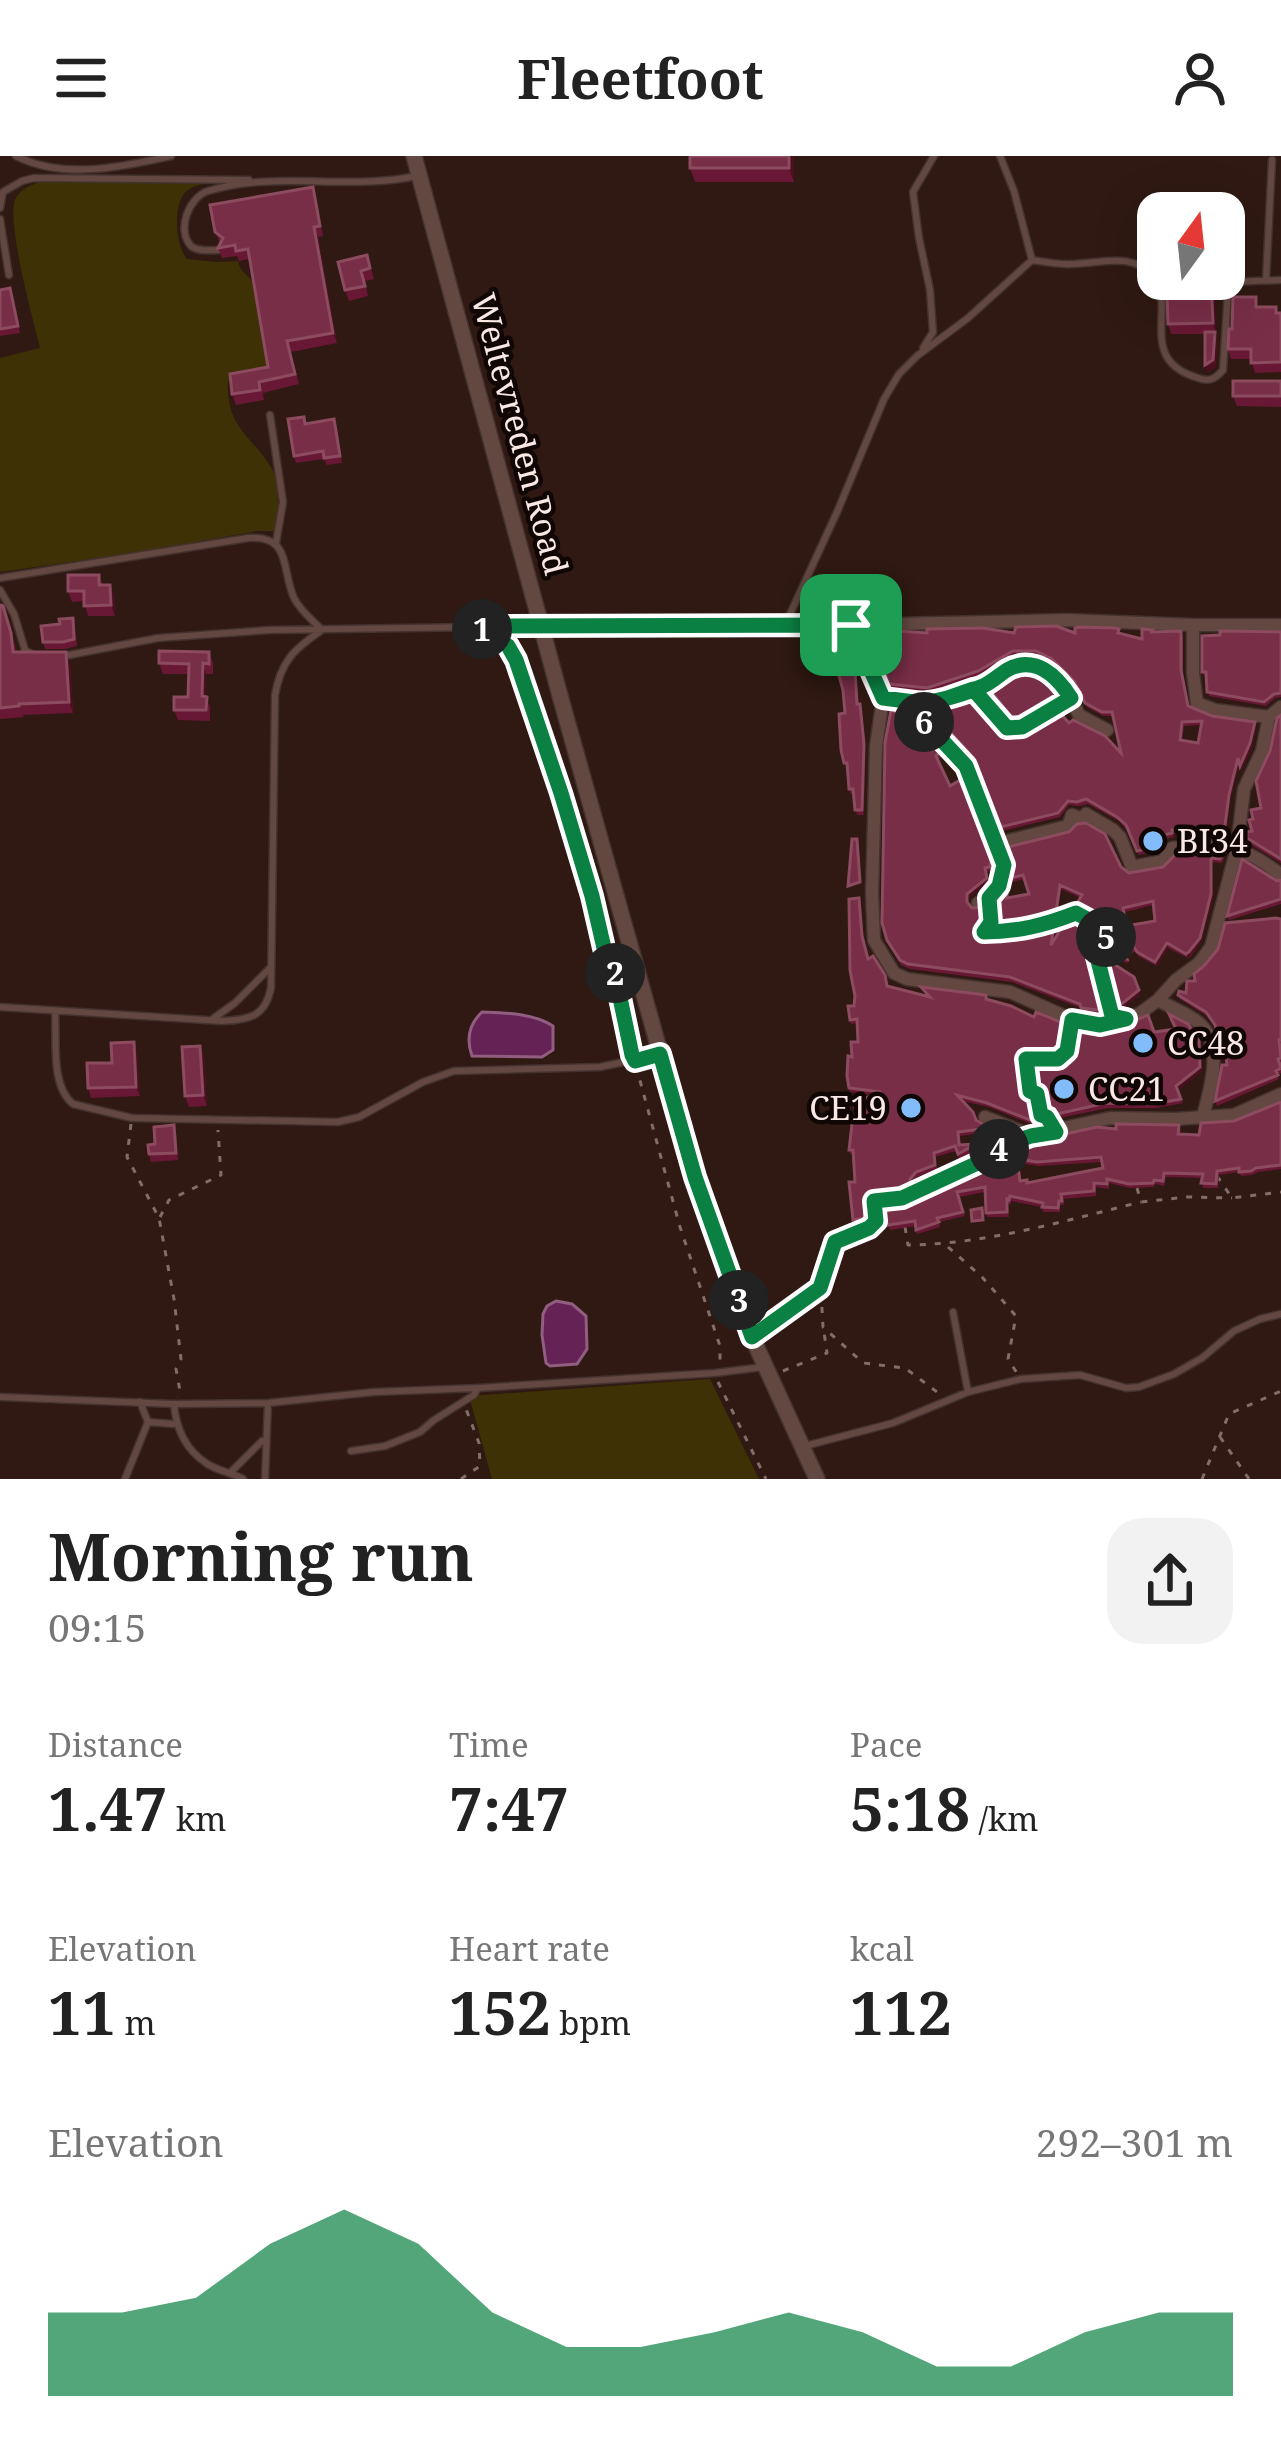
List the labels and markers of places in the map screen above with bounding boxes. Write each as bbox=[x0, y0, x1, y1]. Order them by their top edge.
pin bbox=[800, 574, 902, 676]
pin: 1 bbox=[452, 599, 512, 659]
pin: 6 bbox=[894, 692, 954, 752]
place label: BI34 bbox=[1177, 818, 1248, 863]
marker: BI34 bbox=[1140, 828, 1166, 854]
pin: 5 bbox=[1076, 907, 1136, 967]
pin: 2 bbox=[585, 943, 645, 1003]
place label: CC48 bbox=[1167, 1020, 1244, 1065]
marker: CC48 bbox=[1130, 1030, 1156, 1056]
place label: CC21 bbox=[1088, 1066, 1165, 1111]
marker: CC21 bbox=[1051, 1076, 1077, 1102]
place label: CE19 bbox=[809, 1085, 887, 1130]
marker: CE19 bbox=[898, 1095, 924, 1121]
pin: 4 bbox=[969, 1119, 1029, 1179]
pin: 3 bbox=[709, 1270, 769, 1330]

